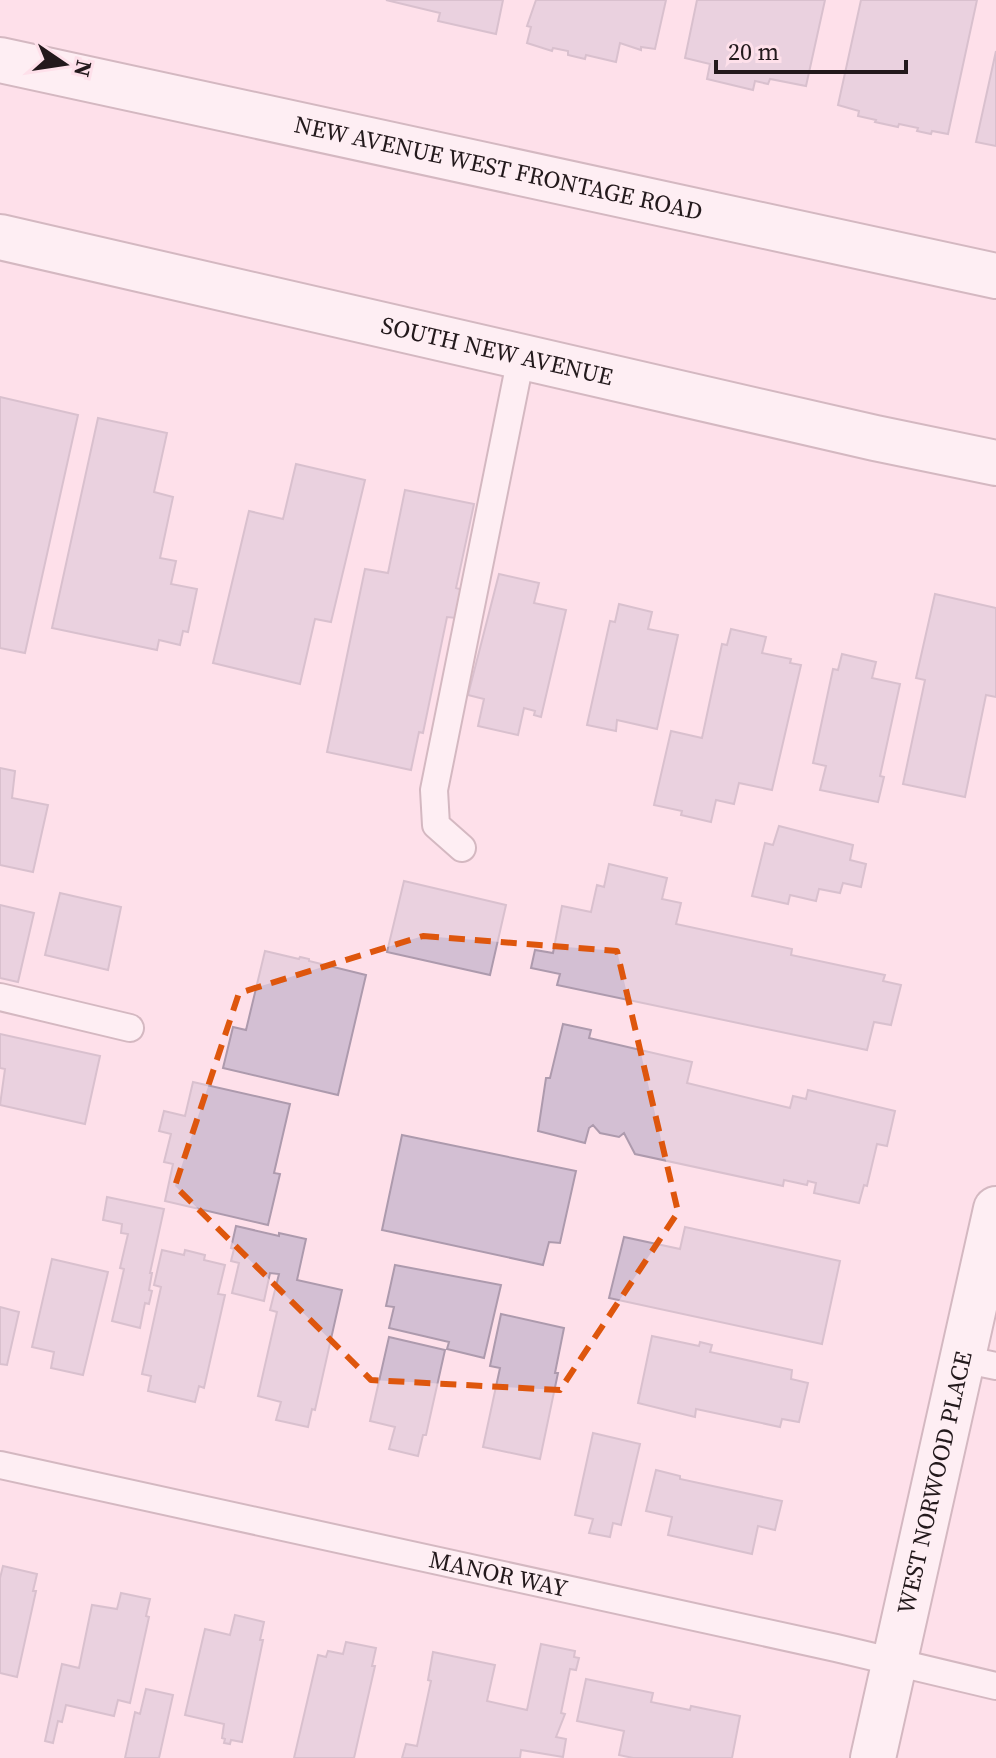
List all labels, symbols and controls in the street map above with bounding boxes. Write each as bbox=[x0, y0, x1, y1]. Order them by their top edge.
north arrow bbox=[24, 24, 104, 104]
scale bar bbox=[716, 24, 906, 74]
text: 20 m bbox=[728, 35, 779, 68]
text: N bbox=[67, 57, 100, 80]
street label: NEW AVENUE WEST FRONTAGE ROAD bbox=[291, 107, 706, 228]
street label: SOUTH NEW AVENUE bbox=[378, 308, 616, 393]
street label: WEST NORWOOD PLACE bbox=[889, 1348, 980, 1617]
street label: MANOR WAY bbox=[426, 1542, 571, 1605]

